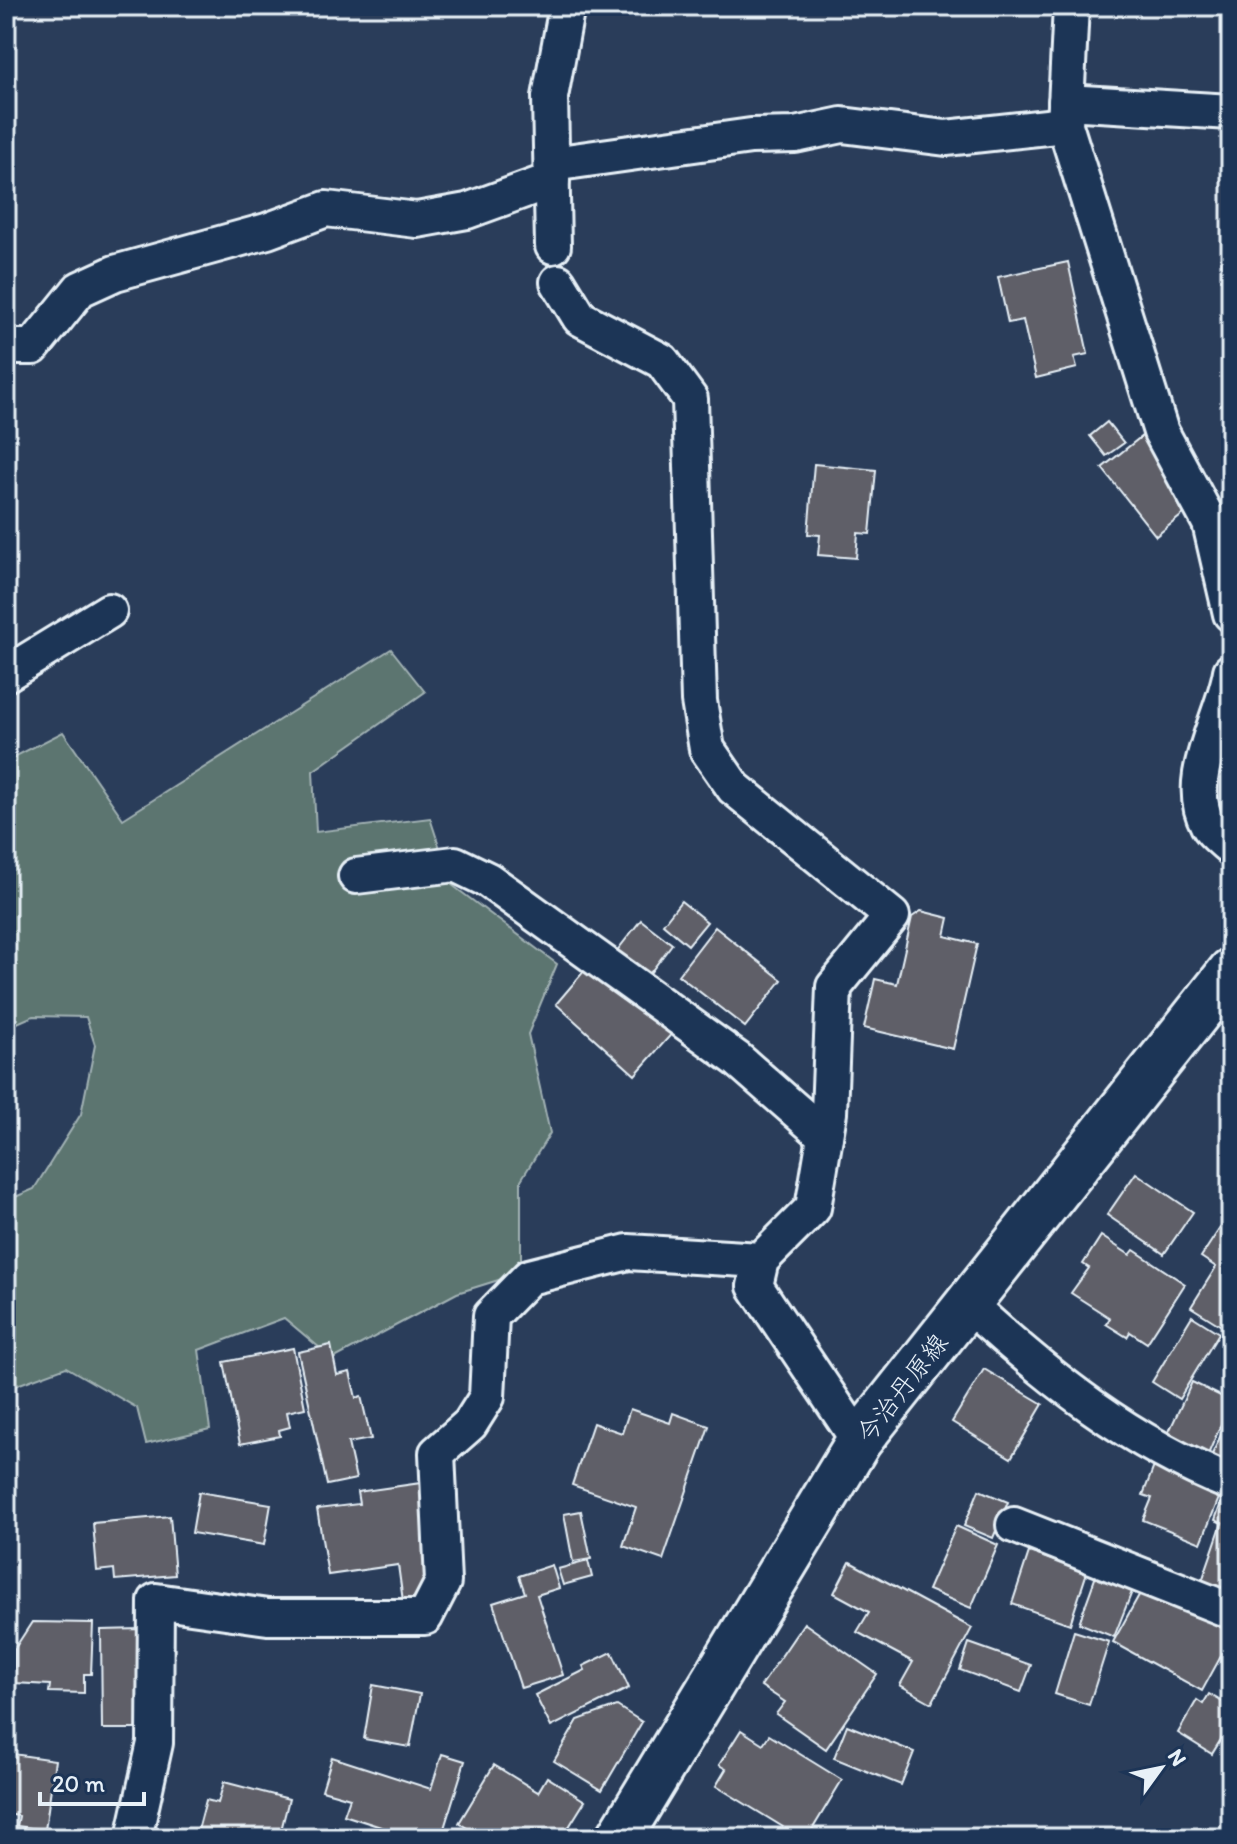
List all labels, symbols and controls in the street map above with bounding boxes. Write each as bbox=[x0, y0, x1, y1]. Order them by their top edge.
street label: 今治丹原線 bbox=[849, 1327, 955, 1449]
north arrow bbox=[1121, 1728, 1201, 1808]
text: N bbox=[1162, 1744, 1193, 1771]
scale bar bbox=[40, 1756, 144, 1806]
text: 20 m bbox=[52, 1769, 105, 1798]

